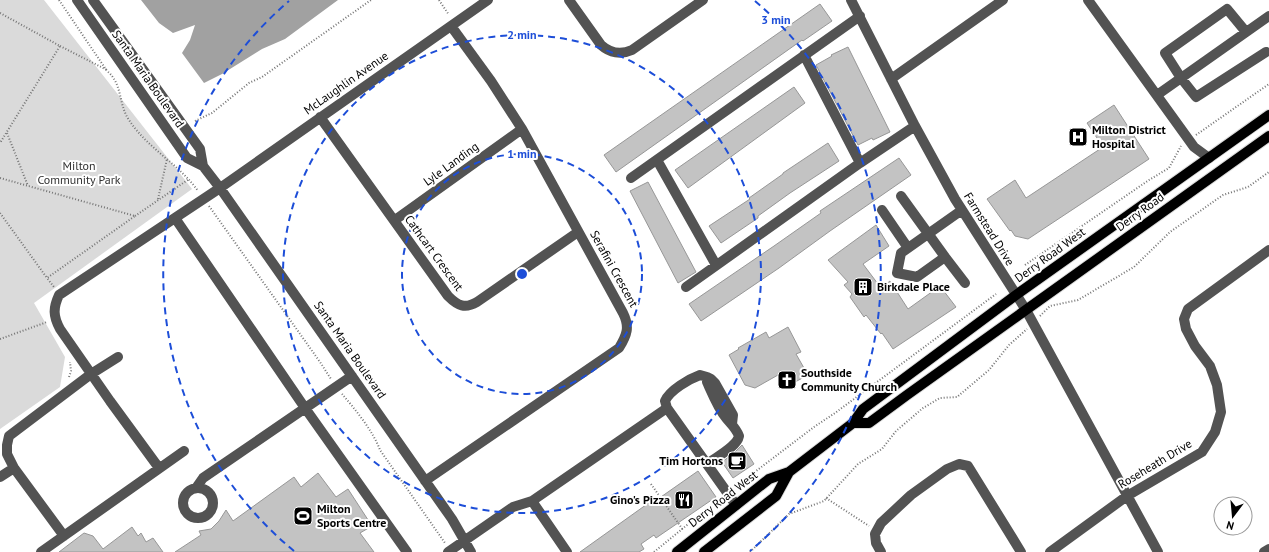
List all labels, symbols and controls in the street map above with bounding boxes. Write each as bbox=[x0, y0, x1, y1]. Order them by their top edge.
text: 3 min bbox=[761, 12, 791, 27]
street label: Santa Maria Boulevard bbox=[109, 27, 188, 130]
text: 2 min bbox=[507, 27, 537, 42]
street label: McLaughlin Avenue bbox=[300, 48, 391, 117]
place label: Milton District Hospital bbox=[1092, 122, 1166, 151]
hospital icon: Milton District Hospital bbox=[1067, 126, 1089, 148]
street label: Lyle Landing bbox=[420, 139, 481, 189]
text: 1 min bbox=[507, 146, 537, 161]
park label: Milton Community Park bbox=[37, 158, 121, 187]
street label: Farmstead Drive bbox=[961, 189, 1018, 268]
street label: Derry Road bbox=[1113, 189, 1167, 234]
street label: Cathcart Crescent bbox=[402, 212, 467, 294]
street label: Derry Road West bbox=[1012, 224, 1088, 285]
street label: Serafini Crescent bbox=[587, 228, 642, 310]
centre of rings bbox=[515, 267, 529, 281]
building icon: Birkdale Place bbox=[852, 276, 874, 298]
place label: Birkdale Place bbox=[877, 279, 950, 294]
street label: Santa Maria Boulevard bbox=[311, 298, 390, 401]
place label: Southside Community Church bbox=[801, 365, 897, 394]
church icon: Southside Community Church bbox=[776, 369, 798, 391]
street label: Roseheath Drive bbox=[1115, 436, 1194, 492]
cafe icon: Tim Hortons bbox=[726, 450, 748, 472]
place label: Tim Hortons bbox=[659, 453, 723, 468]
street label: Derry Road West bbox=[685, 467, 760, 530]
restaurant icon: Gino's Pizza bbox=[673, 489, 695, 511]
place label: Gino's Pizza bbox=[610, 492, 670, 507]
north arrow bbox=[1213, 496, 1253, 536]
place label: Milton Sports Centre bbox=[317, 501, 386, 530]
sports icon: Milton Sports Centre bbox=[292, 505, 314, 527]
text: N bbox=[1225, 518, 1236, 533]

